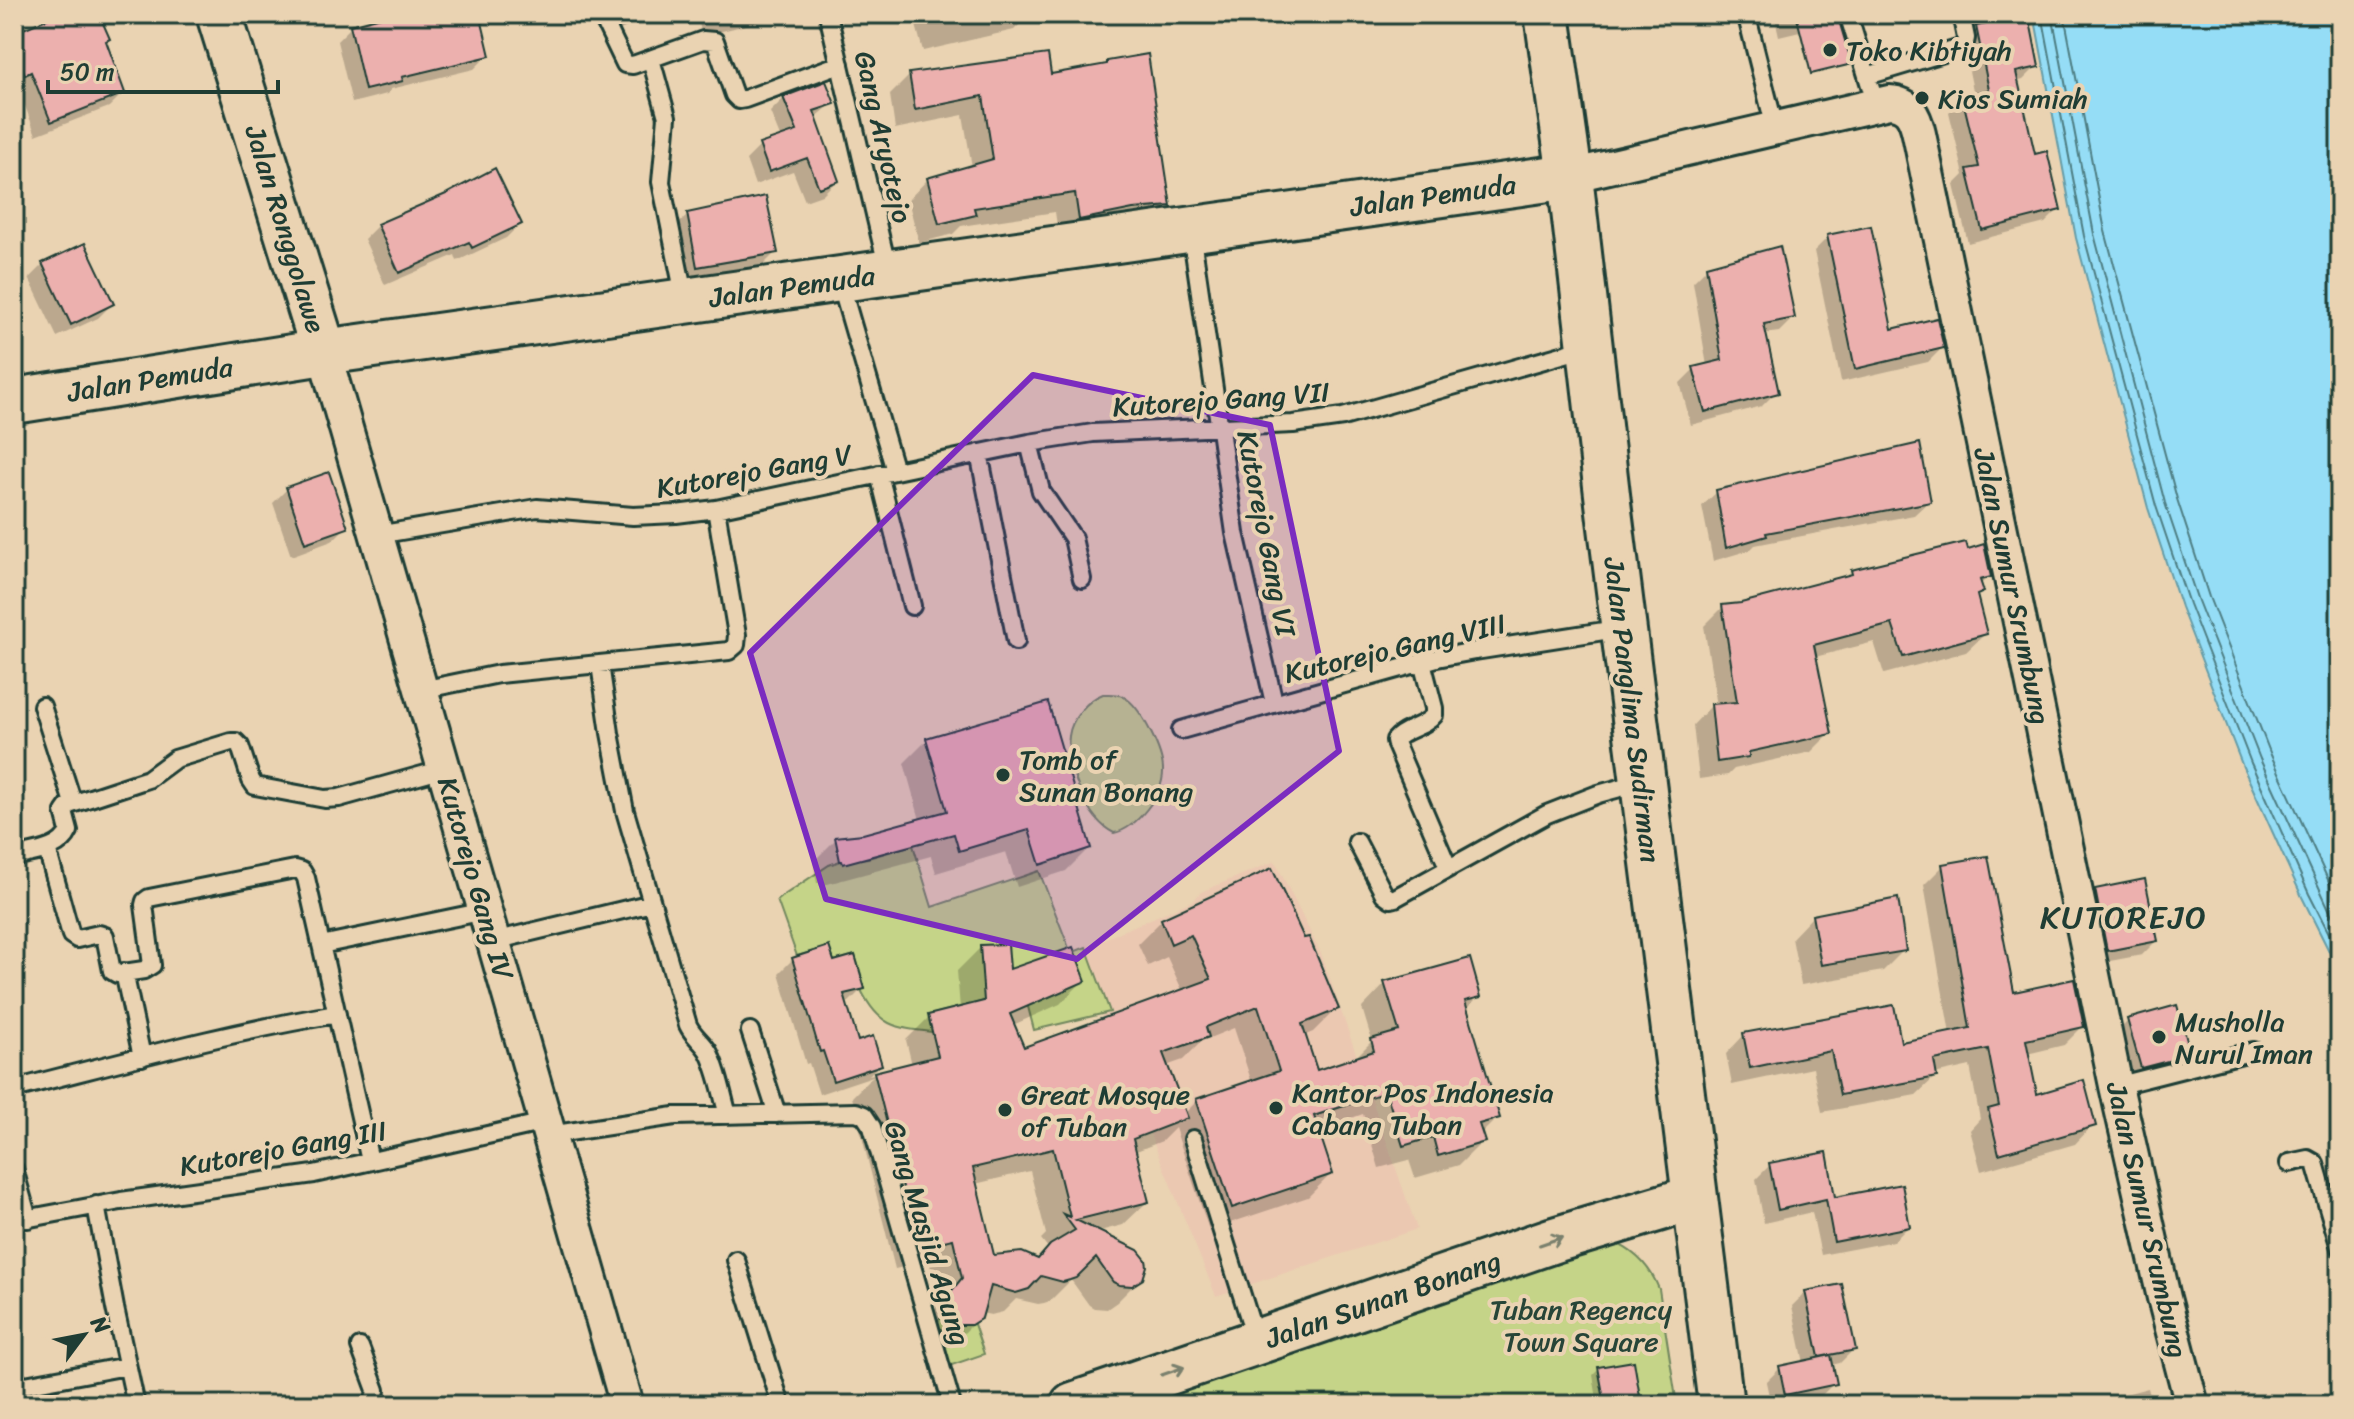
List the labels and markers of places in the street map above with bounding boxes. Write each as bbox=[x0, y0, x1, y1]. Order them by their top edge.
place label: Toko Kibtiyah bbox=[1846, 26, 2012, 75]
marker: Toko Kibtiyah bbox=[1821, 41, 1839, 59]
place label: Kios Sumiah bbox=[1938, 74, 2088, 123]
marker: Kios Sumiah bbox=[1913, 89, 1931, 107]
place label: Tomb of Sunan Bonang bbox=[1019, 735, 1193, 816]
marker: Tomb of Sunan Bonang bbox=[994, 766, 1012, 784]
place label: Musholla Nurul Iman bbox=[2175, 997, 2313, 1078]
marker: Musholla Nurul Iman bbox=[2150, 1028, 2168, 1046]
place label: Kantor Pos Indonesia Cabang Tuban bbox=[1292, 1068, 1554, 1149]
place label: Great Mosque of Tuban bbox=[1021, 1070, 1190, 1151]
marker: Kantor Pos Indonesia Cabang Tuban bbox=[1267, 1099, 1285, 1117]
marker: Great Mosque of Tuban bbox=[996, 1101, 1014, 1119]

